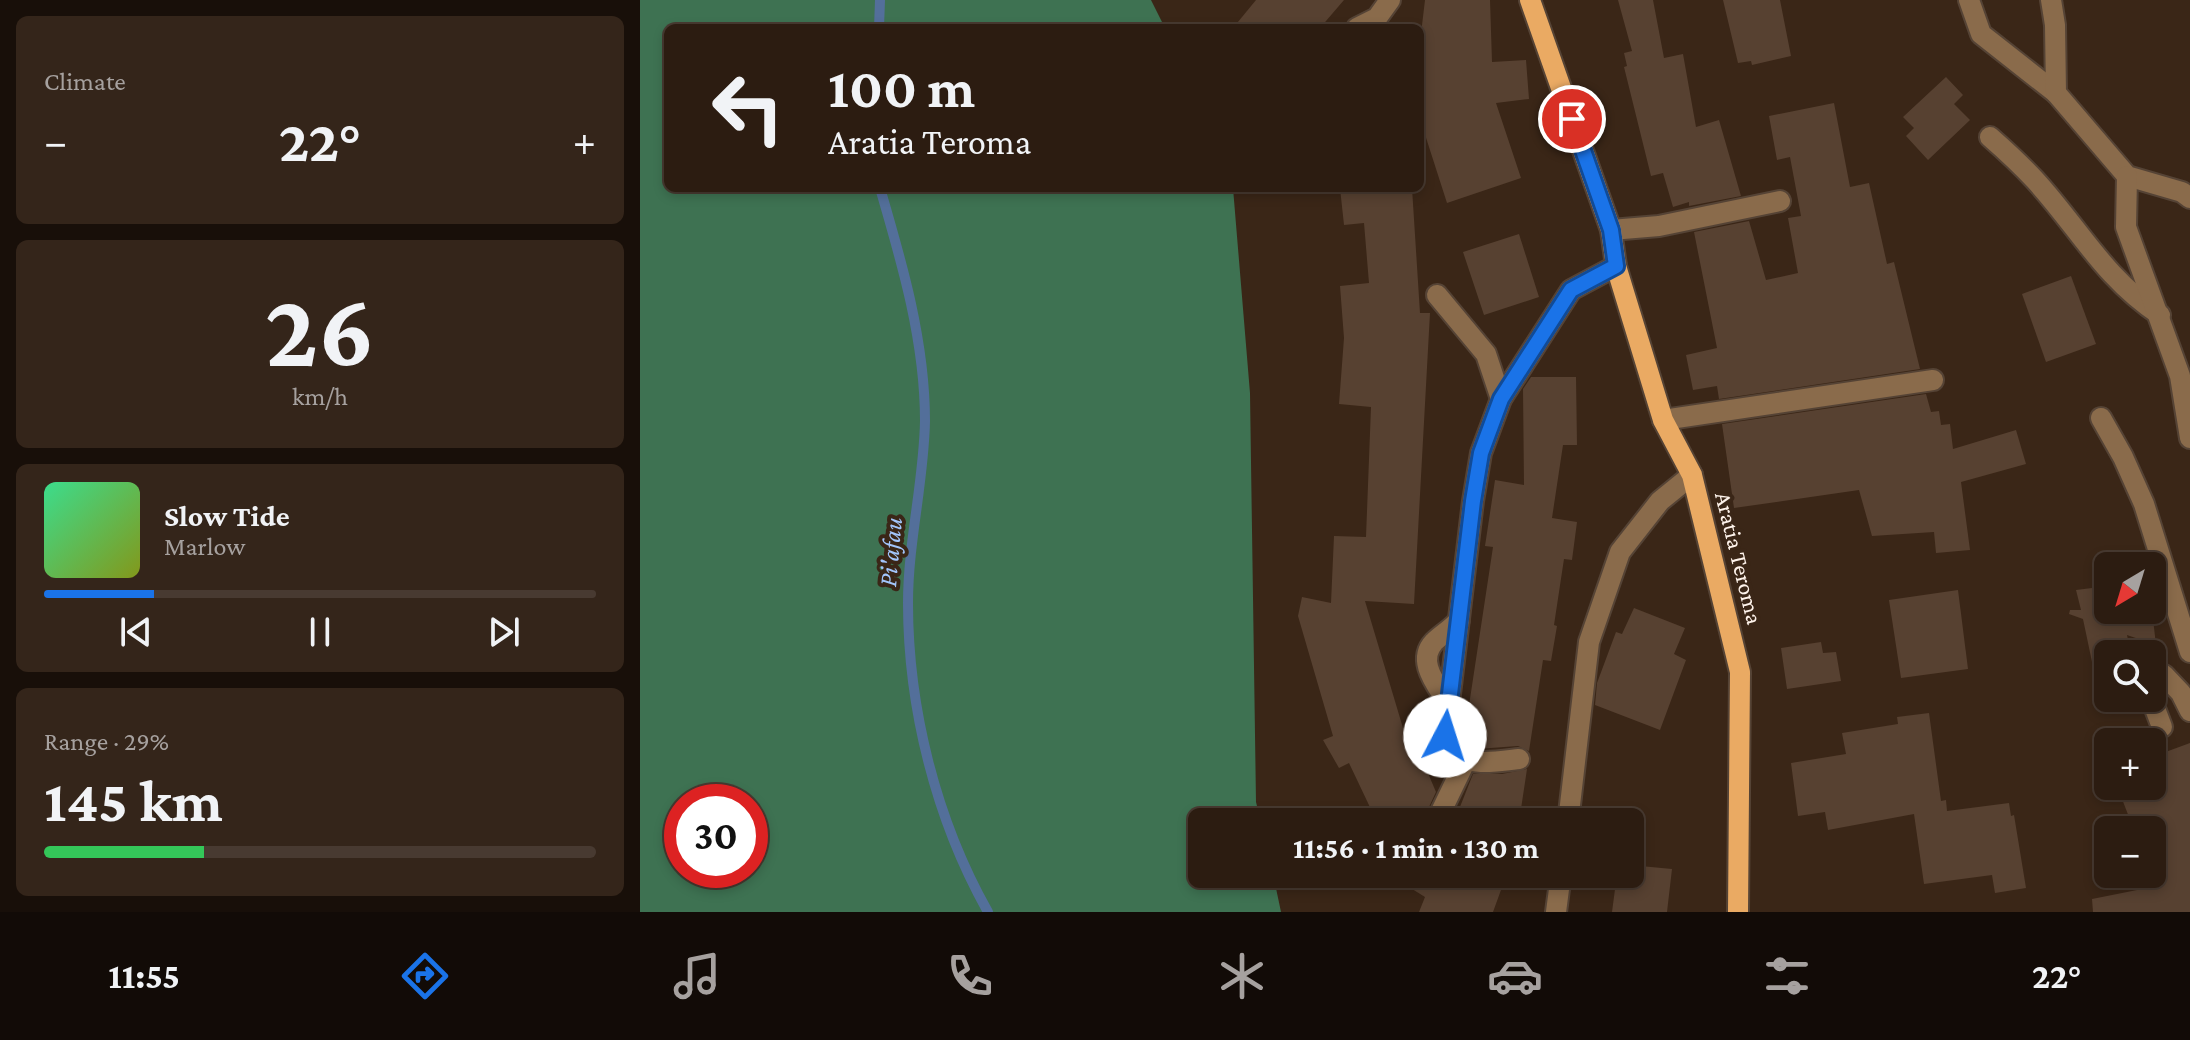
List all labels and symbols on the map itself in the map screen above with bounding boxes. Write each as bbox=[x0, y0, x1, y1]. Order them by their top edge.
pin bbox=[1538, 85, 1606, 153]
street label: Aratia Teroma bbox=[1710, 489, 1769, 627]
water label: Pi'afau bbox=[873, 516, 908, 588]
north arrow bbox=[2094, 552, 2166, 624]
position arrow bbox=[1403, 694, 1487, 778]
speed limit sign: 30 bbox=[664, 784, 768, 888]

